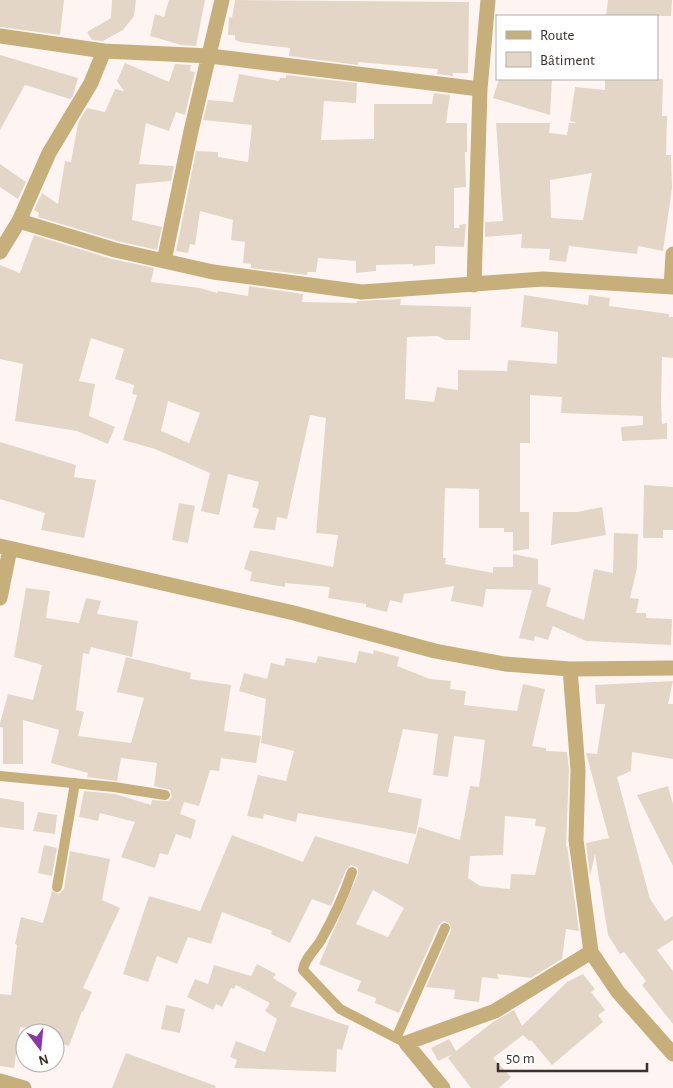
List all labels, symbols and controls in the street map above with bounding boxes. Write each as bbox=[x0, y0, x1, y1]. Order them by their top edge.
legend bbox=[496, 15, 658, 80]
text: Route bbox=[540, 28, 574, 43]
text: Bâtiment bbox=[540, 53, 595, 68]
north arrow bbox=[15, 1023, 65, 1073]
scale bar bbox=[498, 1040, 647, 1072]
text: N bbox=[37, 1051, 50, 1068]
text: 50 m bbox=[506, 1051, 535, 1066]

